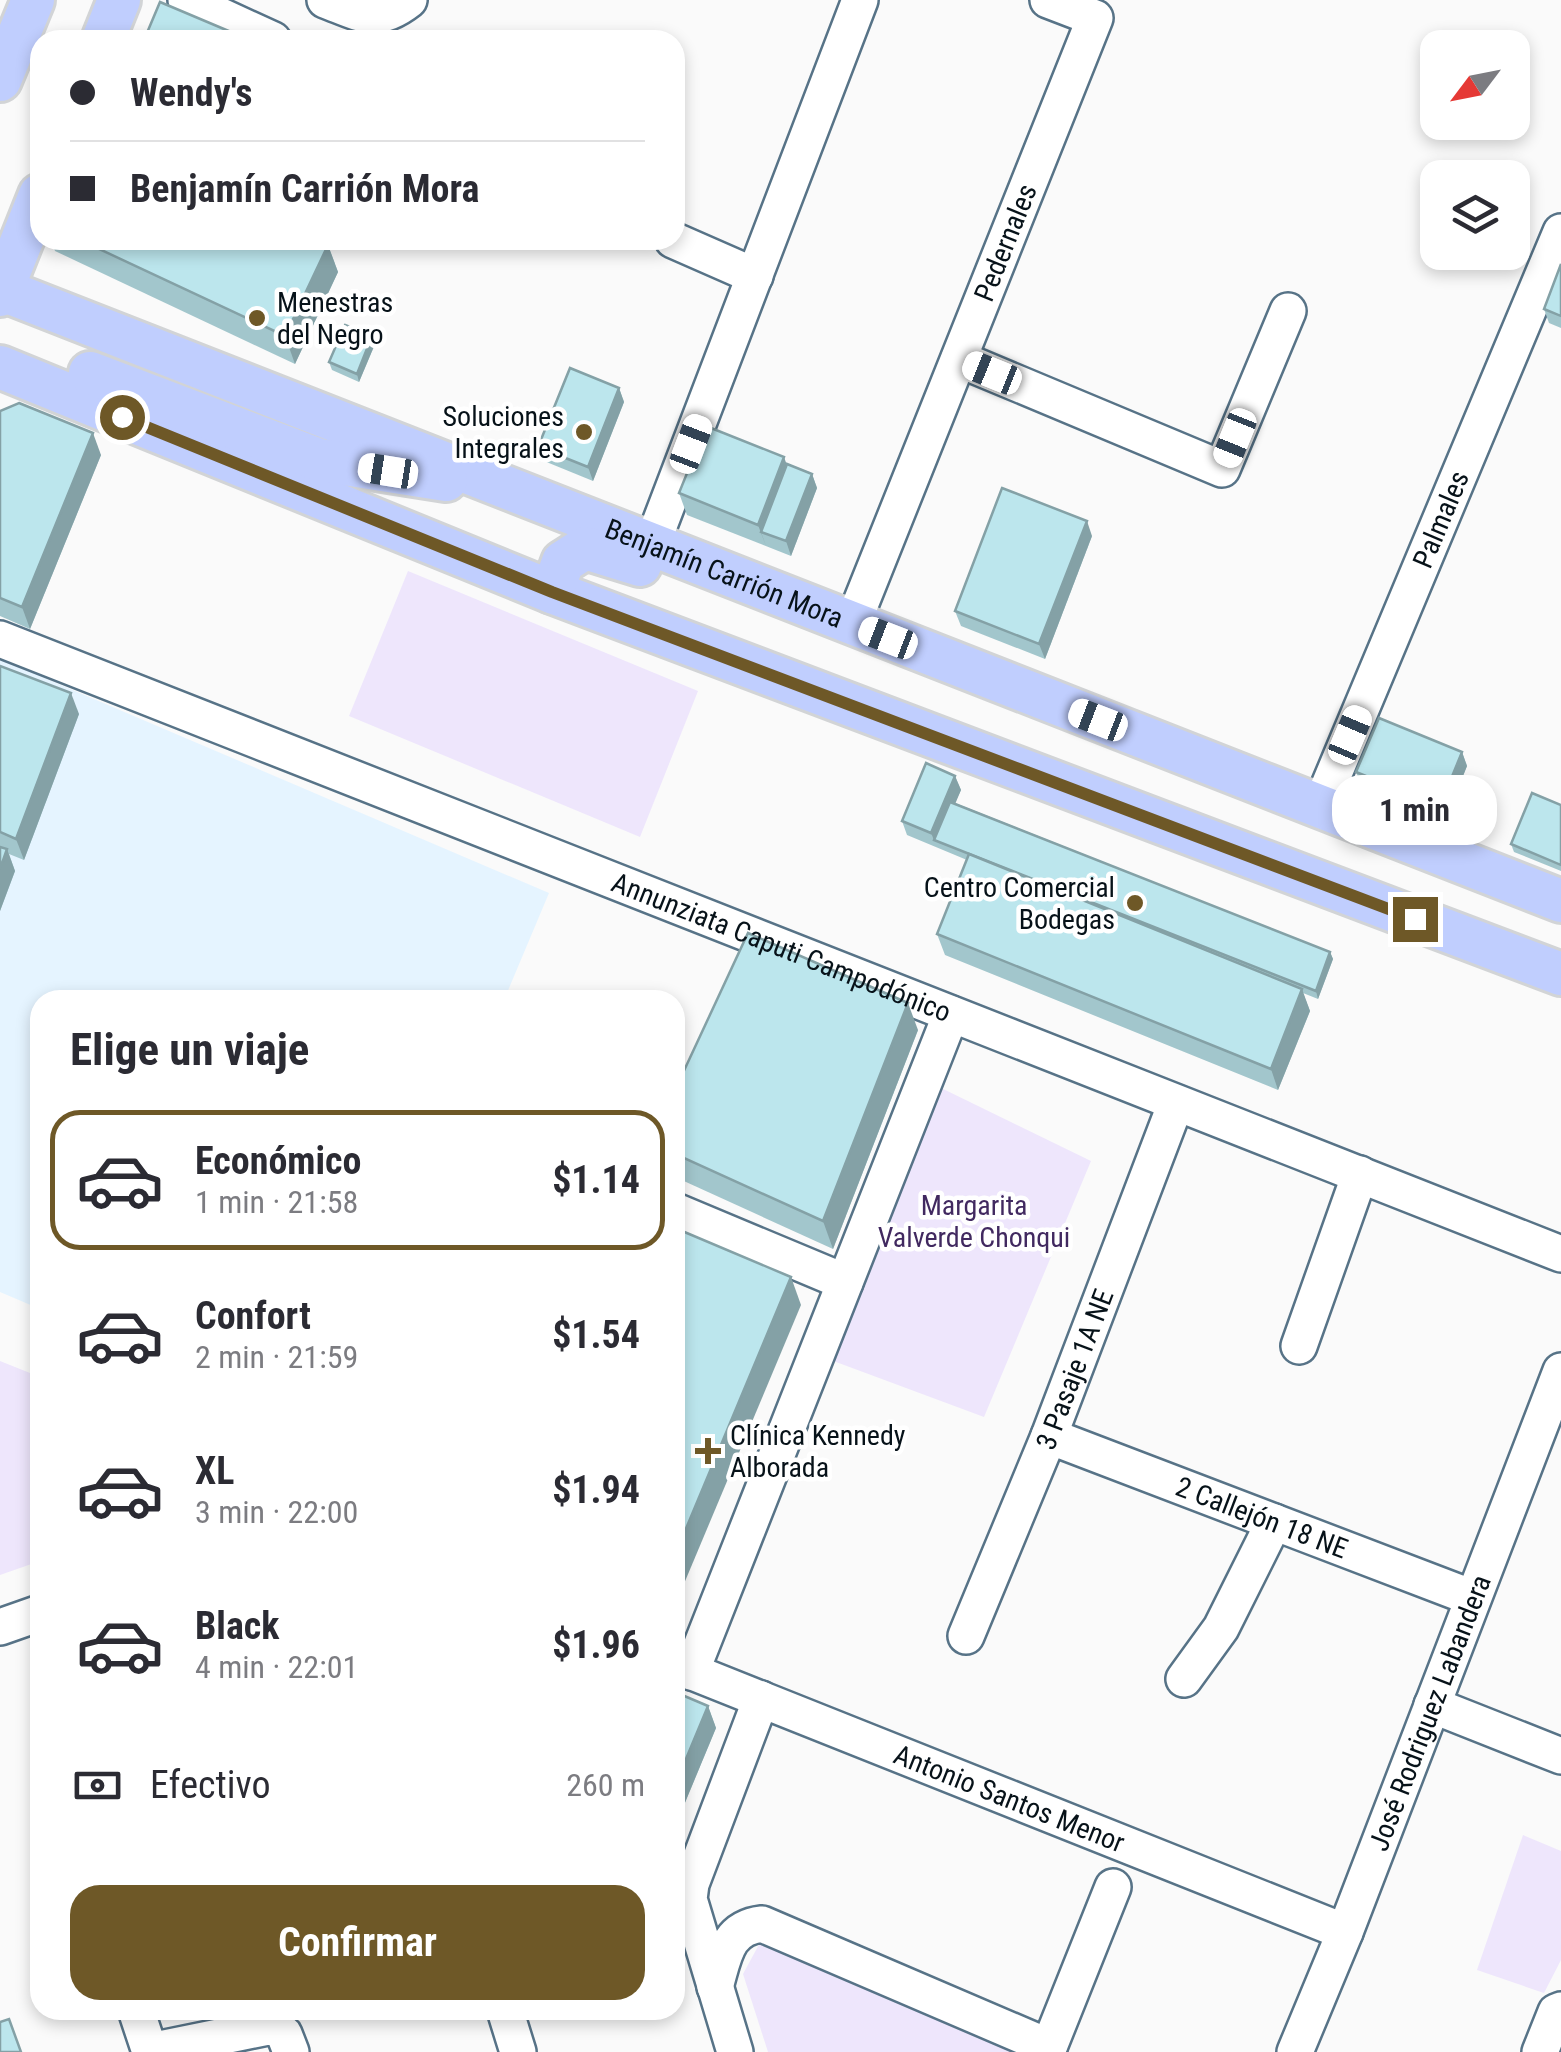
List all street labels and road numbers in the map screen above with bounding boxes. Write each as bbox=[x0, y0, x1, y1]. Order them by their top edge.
street label: Pedernales bbox=[967, 179, 1044, 306]
street label: Palmales bbox=[1406, 466, 1476, 573]
street label: Benjamín Carrión Mora bbox=[600, 512, 848, 635]
street label: Annunziata Caputi Campodónico bbox=[607, 866, 956, 1029]
street label: 3 Pasaje 1A NE bbox=[1029, 1285, 1120, 1454]
street label: 2 Callejón 18 NE bbox=[1171, 1470, 1352, 1566]
street label: José Rodriguez Labandera bbox=[1362, 1570, 1498, 1855]
street label: Antonio Santos Menor bbox=[889, 1738, 1129, 1860]

